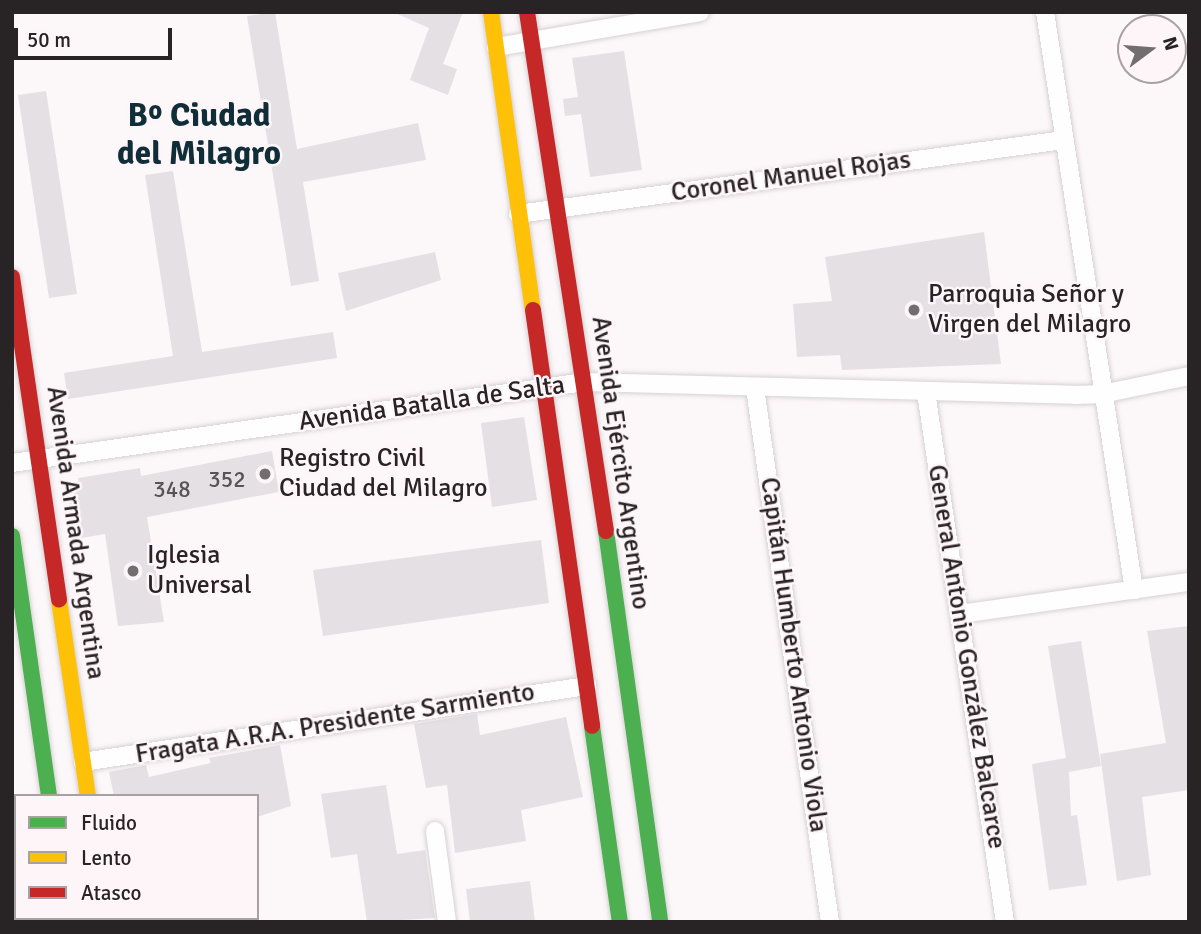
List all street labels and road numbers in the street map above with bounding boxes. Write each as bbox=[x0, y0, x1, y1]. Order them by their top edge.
street label: Coronel Manuel Rojas bbox=[669, 145, 913, 209]
street label: Avenida Ejército Argentino bbox=[584, 314, 656, 612]
street label: Avenida Batalla de Salta bbox=[297, 370, 567, 438]
street label: Avenida Armada Argentina bbox=[39, 384, 111, 682]
street label: General Antonio González Balcarce bbox=[920, 463, 1012, 851]
street label: Capitán Humberto Antonio Viola bbox=[753, 475, 833, 835]
street label: Fragata A.R.A. Presidente Sarmiento bbox=[133, 677, 537, 771]

